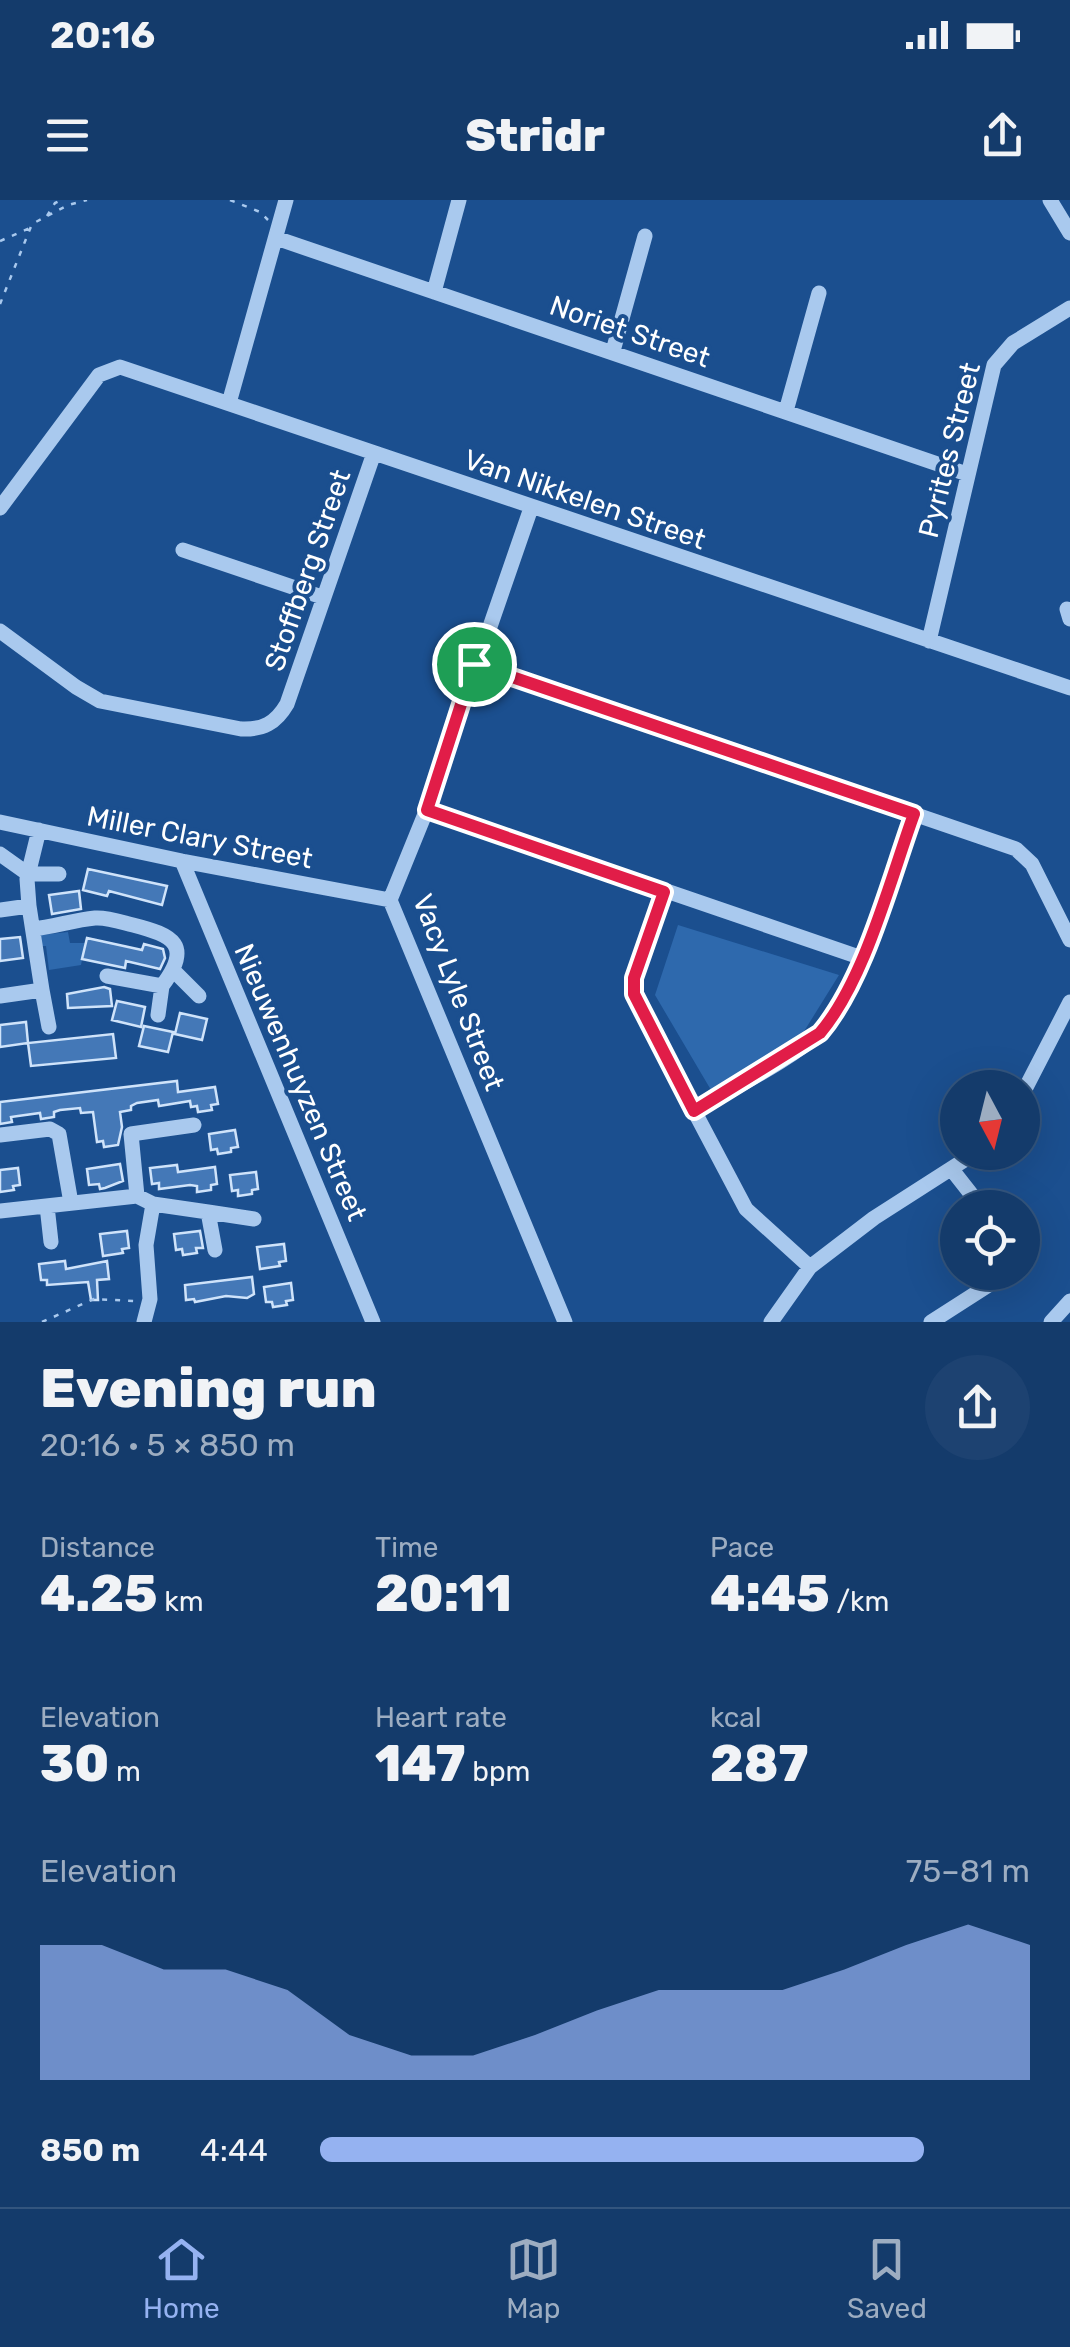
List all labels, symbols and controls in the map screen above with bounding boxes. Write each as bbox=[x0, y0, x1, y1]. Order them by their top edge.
text: 20:16 bbox=[50, 12, 155, 58]
icon: menu bbox=[40, 108, 95, 163]
icon: share bbox=[975, 108, 1030, 163]
text: Stridr bbox=[465, 109, 605, 162]
street label: Noriet Street bbox=[545, 289, 714, 374]
street label: Pyrites Street bbox=[912, 359, 987, 541]
street label: Van Nikkelen Street bbox=[460, 443, 710, 556]
street label: Stoffberg Street bbox=[258, 465, 357, 675]
pin bbox=[432, 622, 517, 707]
icon: arrive bbox=[447, 637, 502, 692]
street label: Miller Clary Street bbox=[84, 799, 316, 876]
street label: Vacy Lyle Street bbox=[406, 889, 511, 1095]
street label: Nieuwenhuyzen Street bbox=[227, 939, 374, 1226]
north arrow bbox=[940, 1070, 1040, 1170]
map controls bbox=[940, 1070, 1040, 1290]
button: locate bbox=[940, 1190, 1040, 1290]
button: share bbox=[925, 1355, 1030, 1460]
text: Evening run bbox=[40, 1356, 377, 1421]
text: 20:16 · 5 × 850 m bbox=[40, 1426, 295, 1464]
text: Distance bbox=[40, 1531, 155, 1564]
text: Time bbox=[375, 1531, 438, 1564]
text: Pace bbox=[710, 1531, 774, 1564]
text: 4.25 bbox=[40, 1564, 157, 1624]
text: 20:11 bbox=[375, 1564, 512, 1624]
text: 4:45 bbox=[710, 1564, 830, 1624]
text: km bbox=[157, 1585, 204, 1618]
text: /km bbox=[830, 1585, 889, 1618]
text: Elevation bbox=[40, 1701, 160, 1734]
text: Heart rate bbox=[375, 1701, 507, 1734]
text: kcal bbox=[710, 1701, 761, 1734]
text: 30 bbox=[40, 1734, 109, 1794]
text: 147 bbox=[375, 1734, 465, 1794]
text: 287 bbox=[710, 1734, 809, 1794]
text: m bbox=[109, 1755, 141, 1788]
text: bpm bbox=[465, 1755, 531, 1788]
text: Elevation bbox=[40, 1852, 177, 1890]
text: 75–81 m bbox=[906, 1852, 1030, 1890]
text: 850 m bbox=[40, 2131, 140, 2169]
text: 4:44 bbox=[200, 2131, 268, 2169]
tab: Home bbox=[143, 2232, 220, 2325]
tab: Map bbox=[506, 2232, 561, 2325]
tab: Saved bbox=[847, 2232, 927, 2325]

